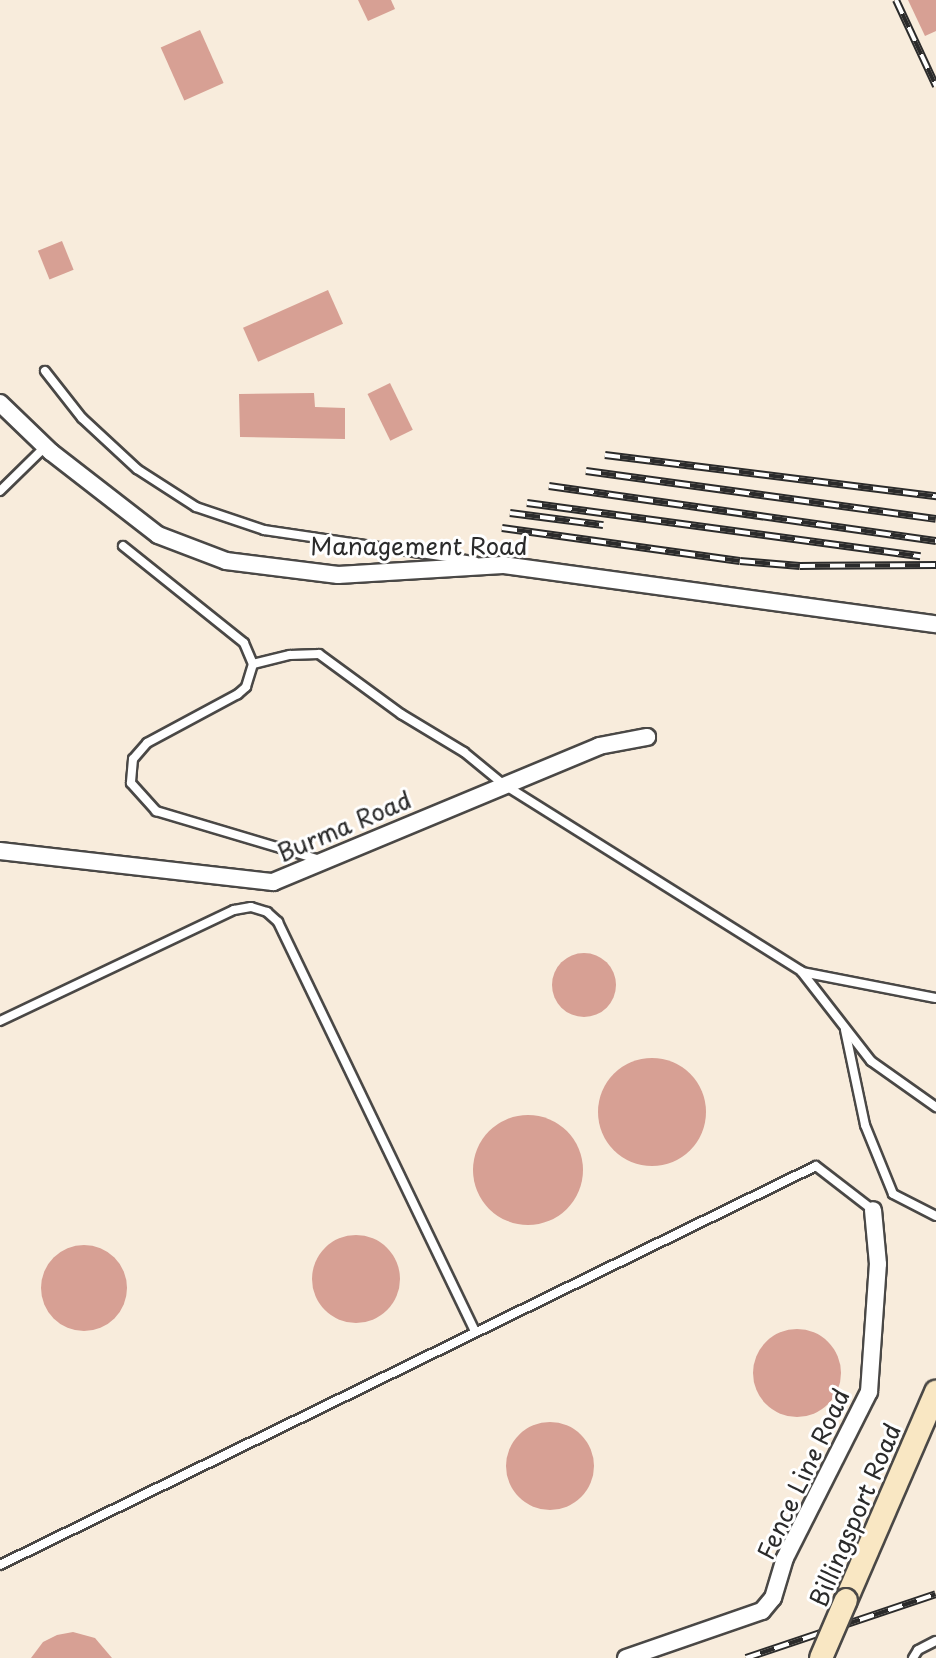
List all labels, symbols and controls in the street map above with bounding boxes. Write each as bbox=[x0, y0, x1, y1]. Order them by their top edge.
street label: Management Road bbox=[310, 532, 528, 560]
street label: Burma Road bbox=[272, 785, 416, 867]
street label: Fence Line Road bbox=[750, 1383, 856, 1565]
street label: Billingsport Road bbox=[803, 1419, 907, 1611]

